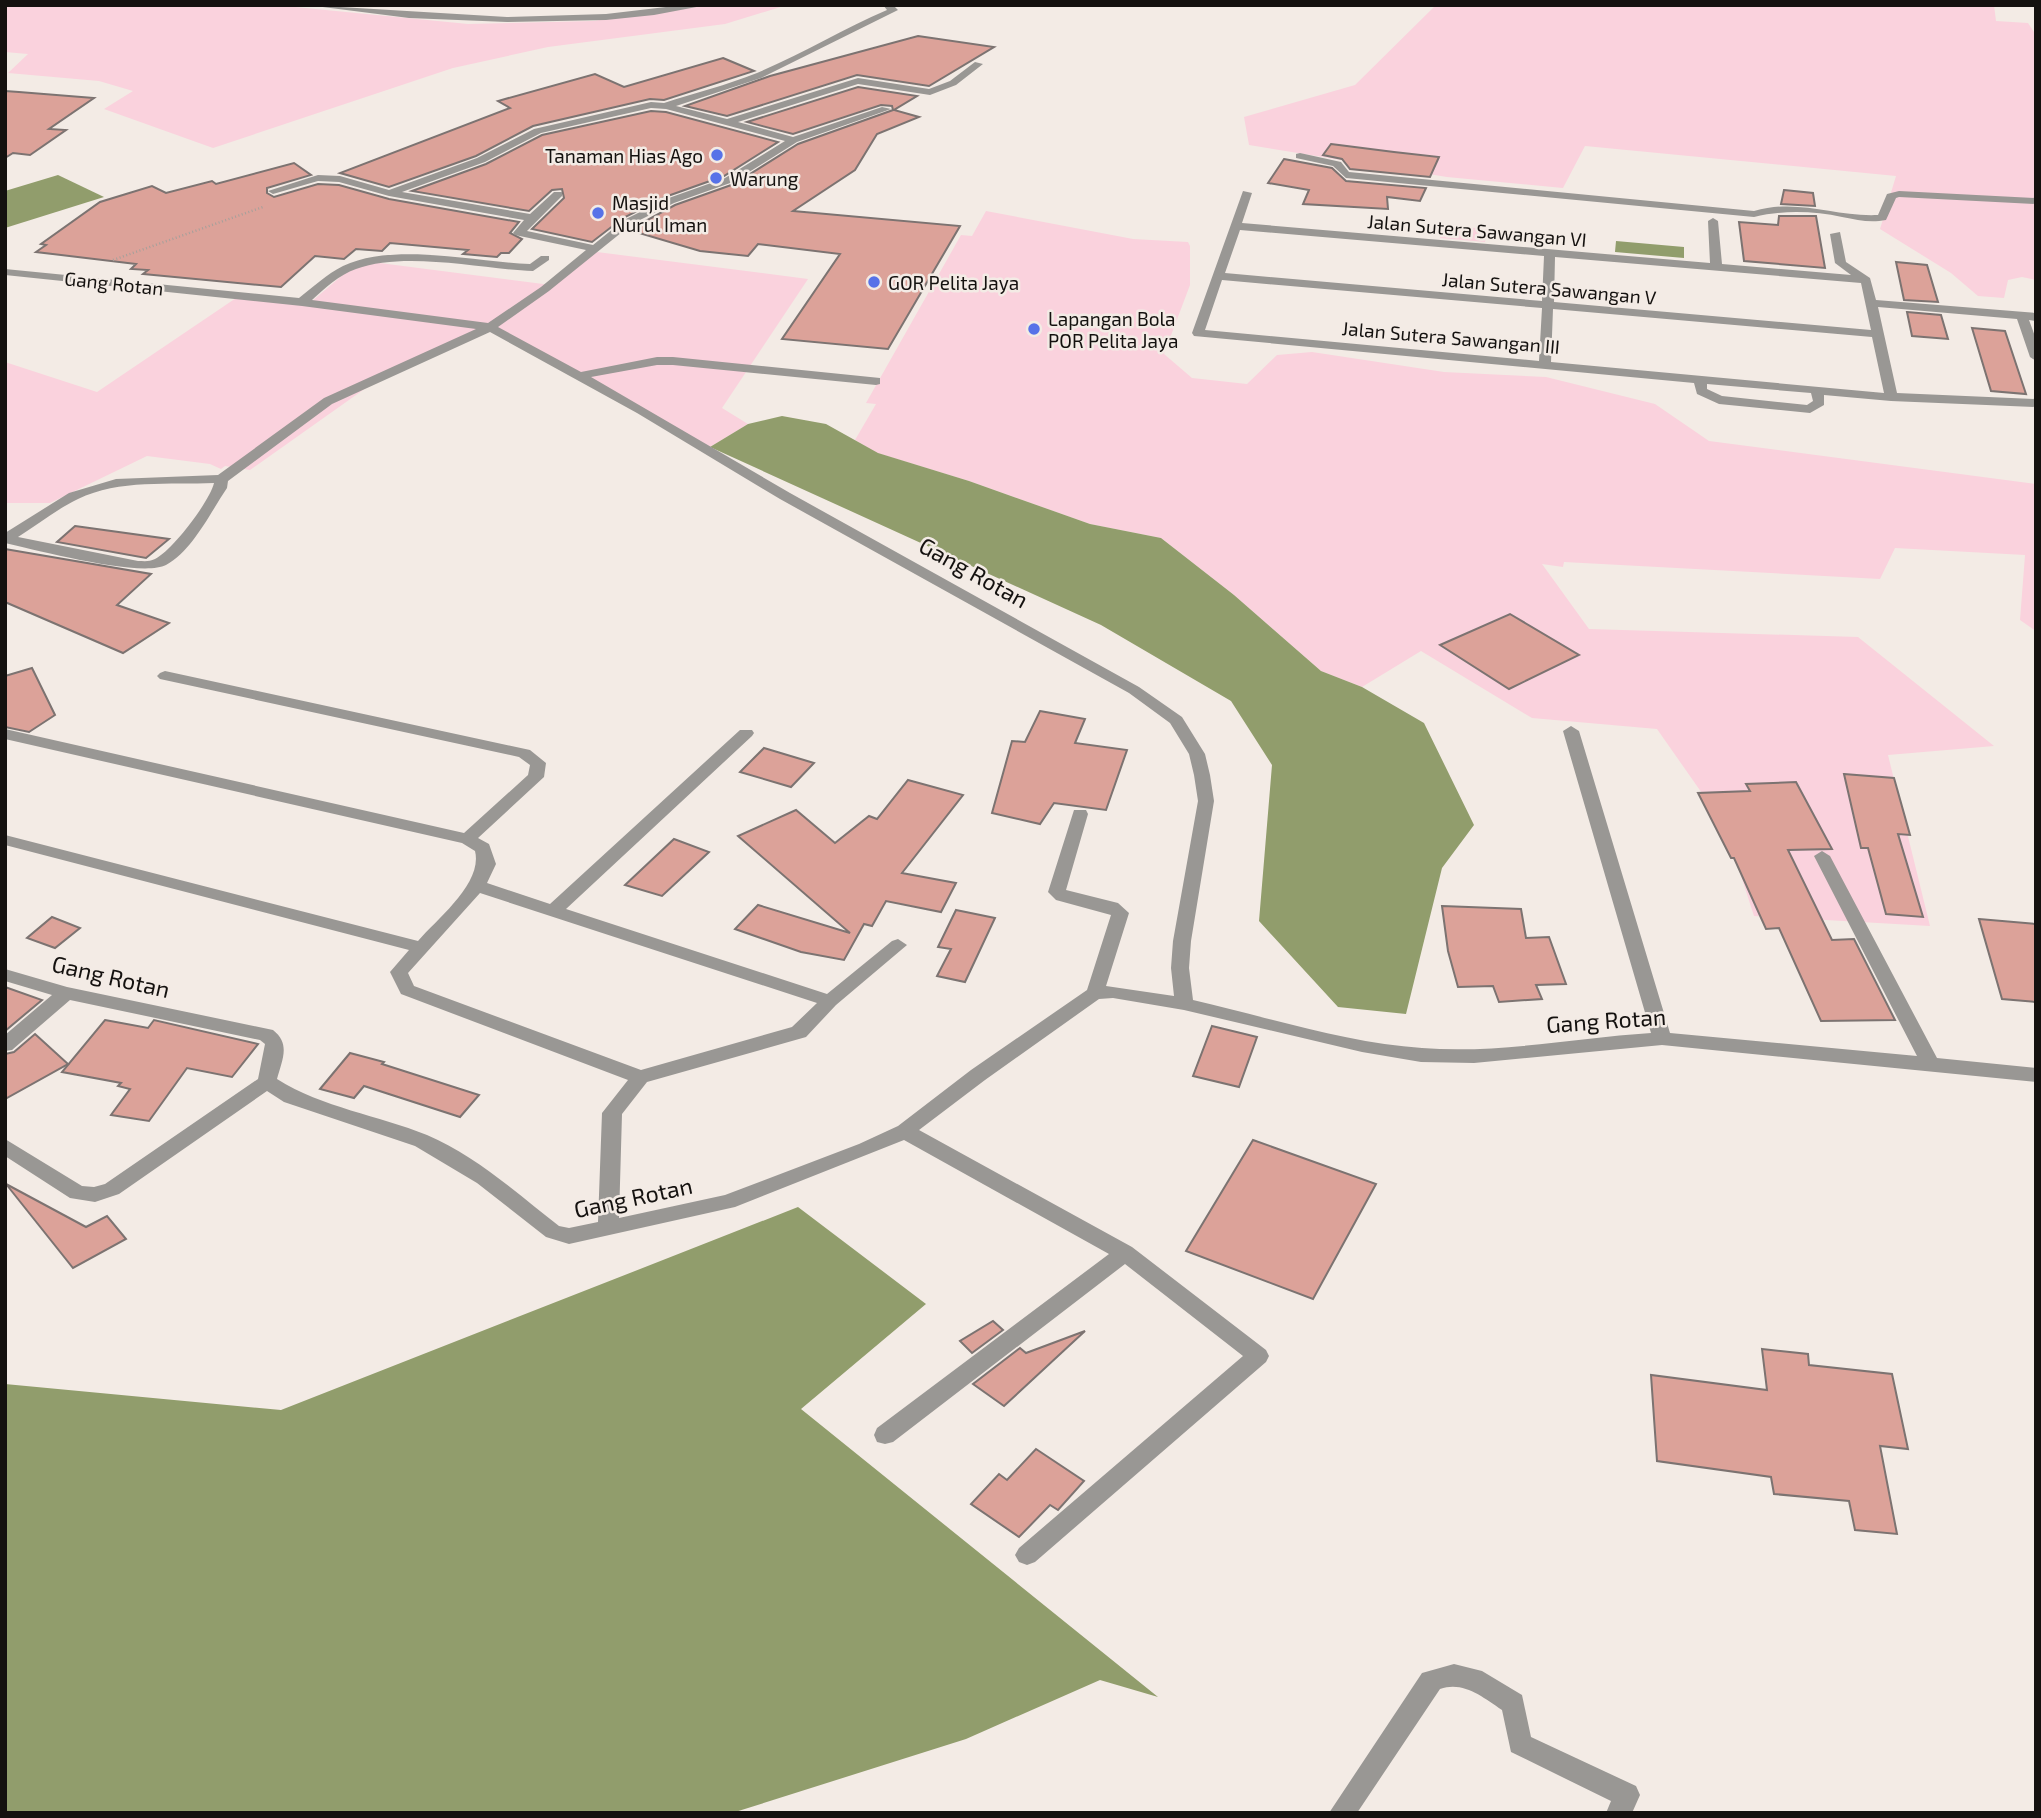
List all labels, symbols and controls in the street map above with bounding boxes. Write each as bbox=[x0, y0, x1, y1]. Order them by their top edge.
place label: Tanaman Hias Ago bbox=[545, 144, 703, 167]
marker: Tanaman Hias Ago bbox=[709, 147, 725, 163]
place label: Warung bbox=[730, 167, 799, 190]
marker: Warung bbox=[708, 170, 724, 186]
place label: Masjid Nurul Iman bbox=[612, 191, 707, 236]
marker: Masjid Nurul Iman bbox=[590, 205, 606, 221]
street label: Jalan Sutera Sawangan VI bbox=[1366, 209, 1588, 251]
street label: Gang Rotan bbox=[63, 266, 165, 300]
street label: Jalan Sutera Sawangan V bbox=[1441, 267, 1657, 309]
place label: GOR Pelita Jaya bbox=[888, 271, 1019, 294]
marker: GOR Pelita Jaya bbox=[866, 274, 882, 290]
place label: Lapangan Bola POR Pelita Jaya bbox=[1048, 307, 1178, 352]
street label: Jalan Sutera Sawangan III bbox=[1341, 316, 1561, 358]
marker: Lapangan Bola POR Pelita Jaya bbox=[1026, 321, 1042, 337]
street label: Gang Rotan bbox=[915, 531, 1033, 613]
street label: Gang Rotan bbox=[49, 949, 173, 1003]
street label: Gang Rotan bbox=[1545, 1002, 1667, 1038]
street label: Gang Rotan bbox=[571, 1171, 695, 1223]

